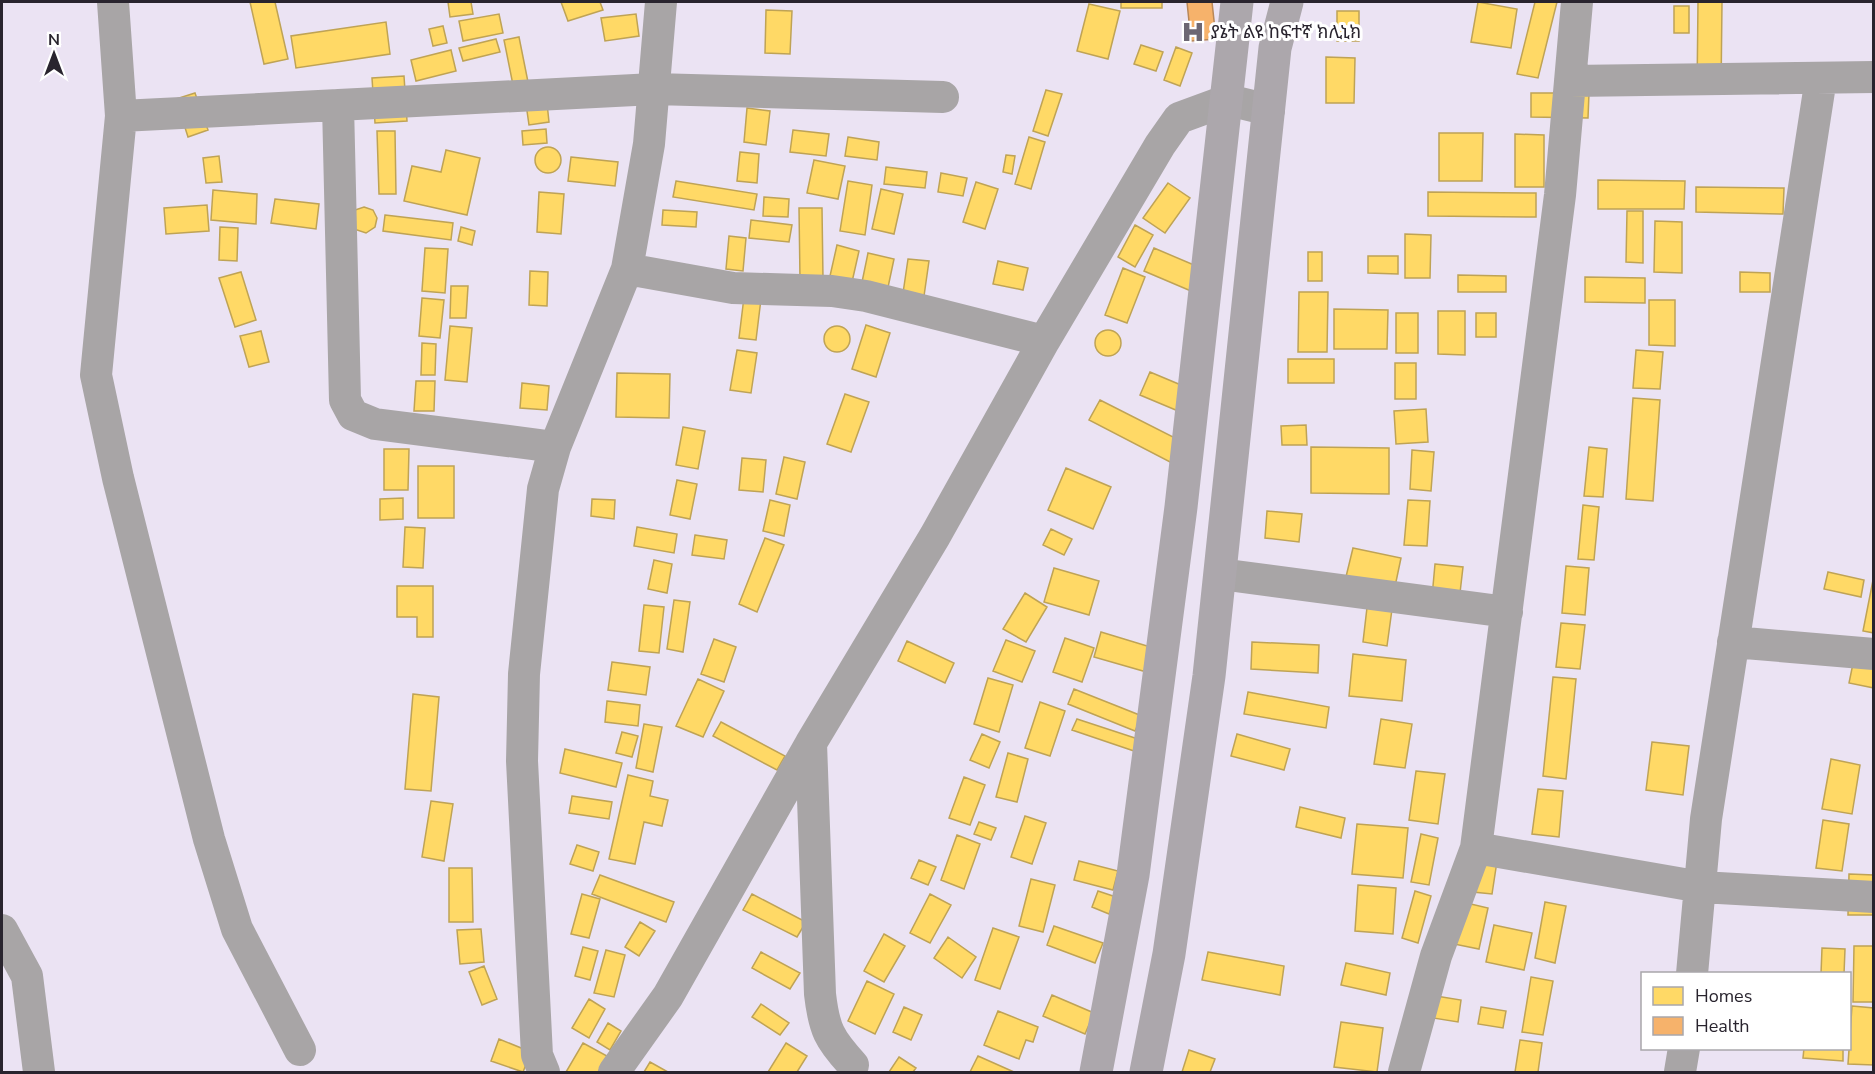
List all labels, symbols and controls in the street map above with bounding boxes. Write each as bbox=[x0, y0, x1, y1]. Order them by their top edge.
hospital icon: ያኔት ልዩ ከፍተኛ ክሊኒክ bbox=[1180, 19, 1206, 45]
place label: ያኔት ልዩ ከፍተኛ ክሊኒክ bbox=[1211, 20, 1361, 44]
north arrow bbox=[24, 24, 84, 84]
text: N bbox=[48, 29, 60, 51]
legend bbox=[1641, 972, 1851, 1050]
text: Homes bbox=[1695, 984, 1752, 1008]
text: Health bbox=[1695, 1014, 1750, 1038]

